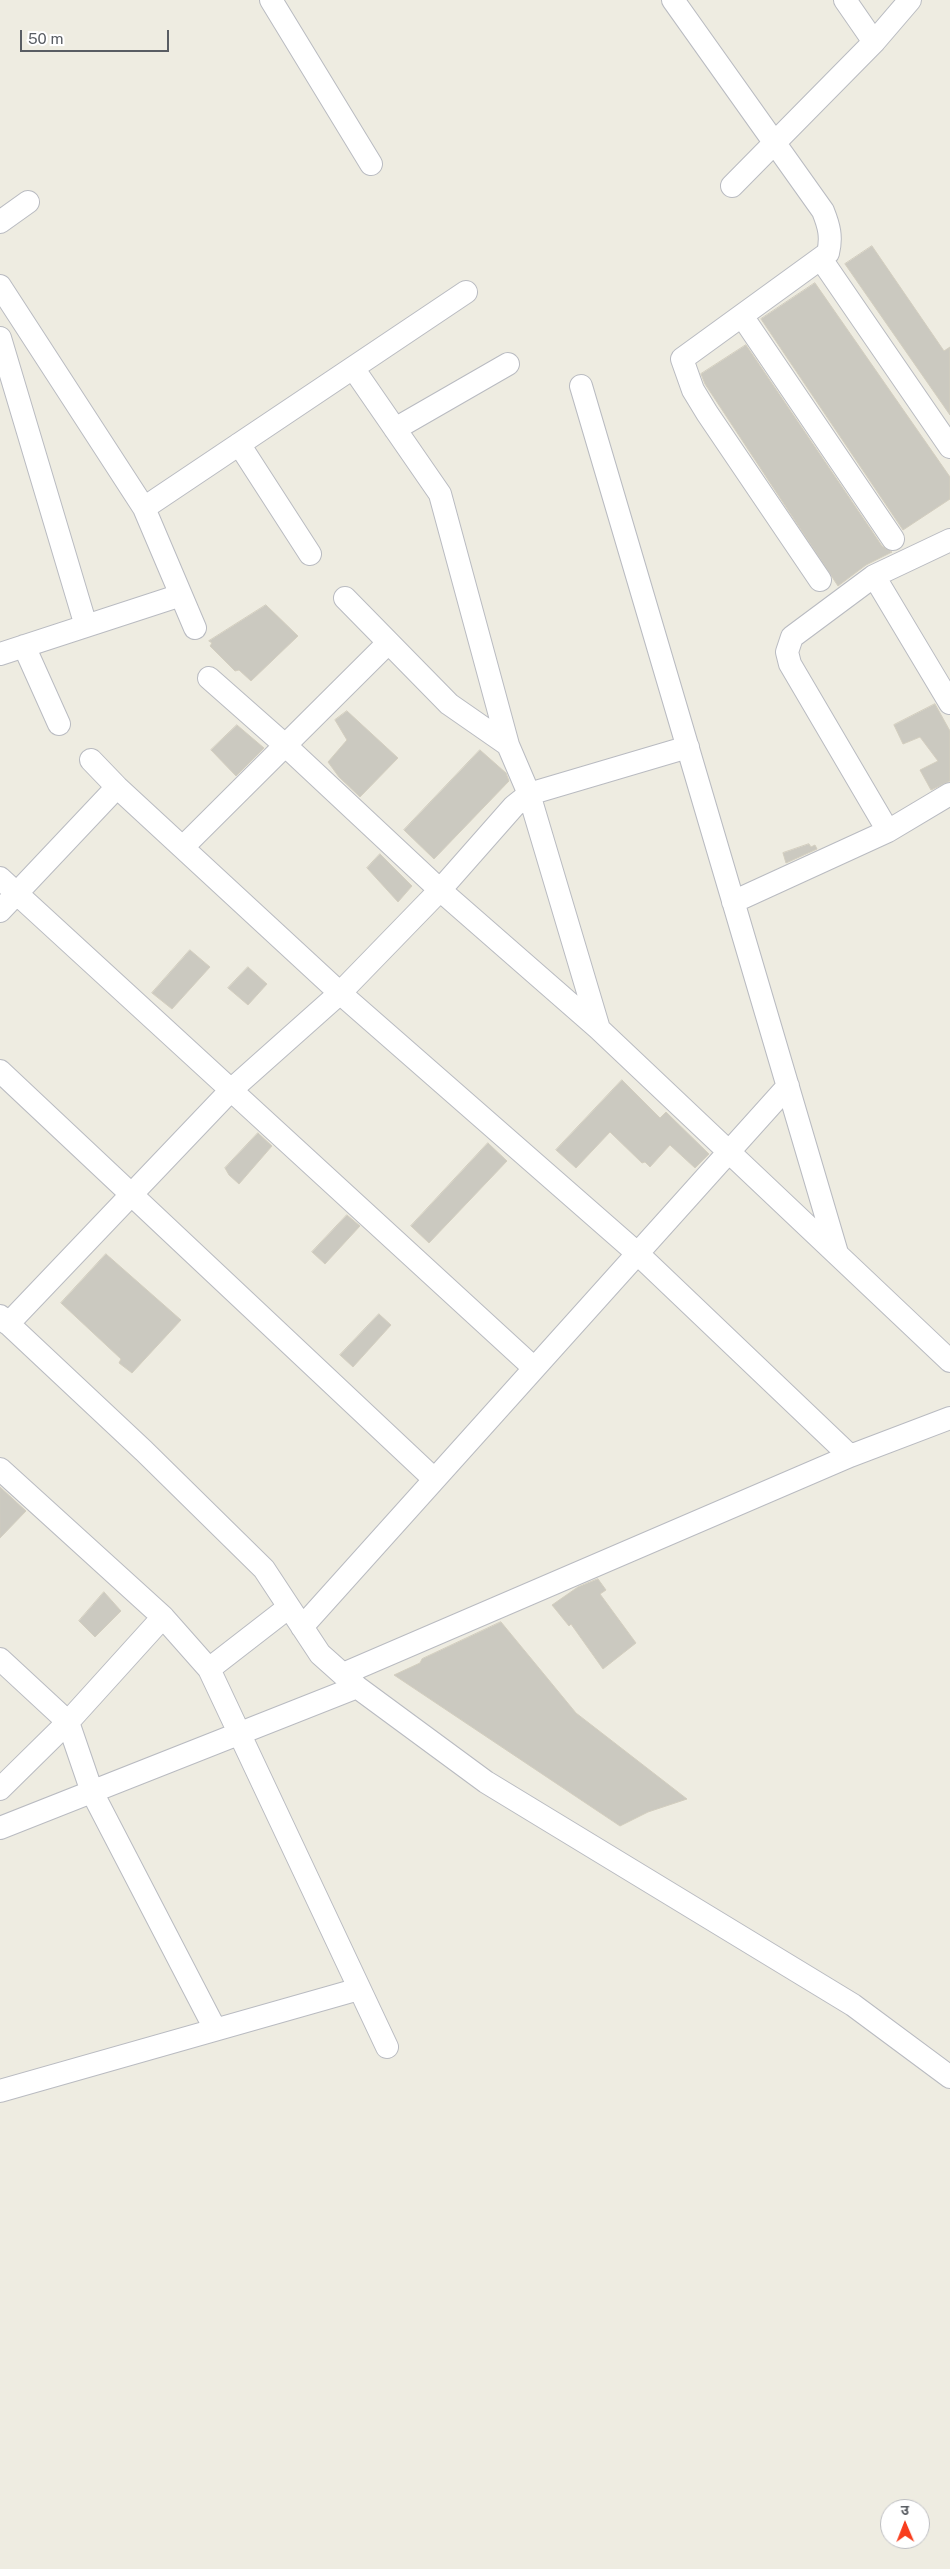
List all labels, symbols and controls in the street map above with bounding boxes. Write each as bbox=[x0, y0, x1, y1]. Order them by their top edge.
scale bar bbox=[22, 20, 171, 52]
text: 50 m bbox=[28, 30, 63, 47]
north arrow bbox=[880, 2499, 930, 2549]
text: उ bbox=[901, 2502, 909, 2518]

